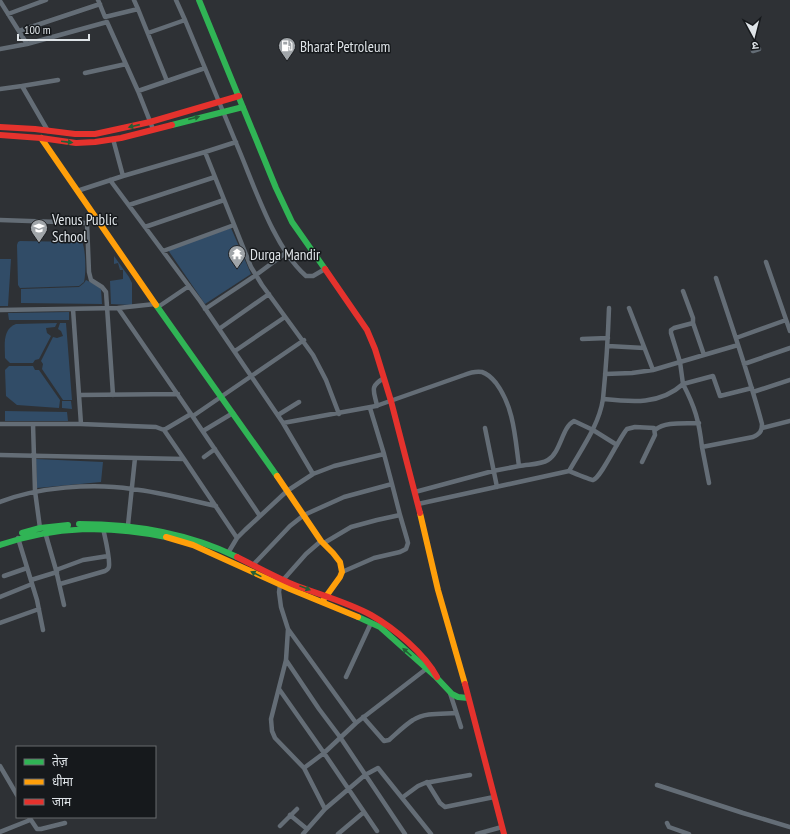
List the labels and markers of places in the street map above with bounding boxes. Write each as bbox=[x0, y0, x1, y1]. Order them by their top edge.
fuel station icon: Bharat Petroleum bbox=[277, 36, 297, 61]
place label: Bharat Petroleum bbox=[300, 37, 390, 56]
place label: Venus Public School bbox=[51, 210, 118, 246]
school or university icon: Venus Public School bbox=[29, 218, 49, 243]
temple icon: Durga Mandir bbox=[227, 244, 247, 269]
place label: Durga Mandir bbox=[250, 245, 321, 264]

